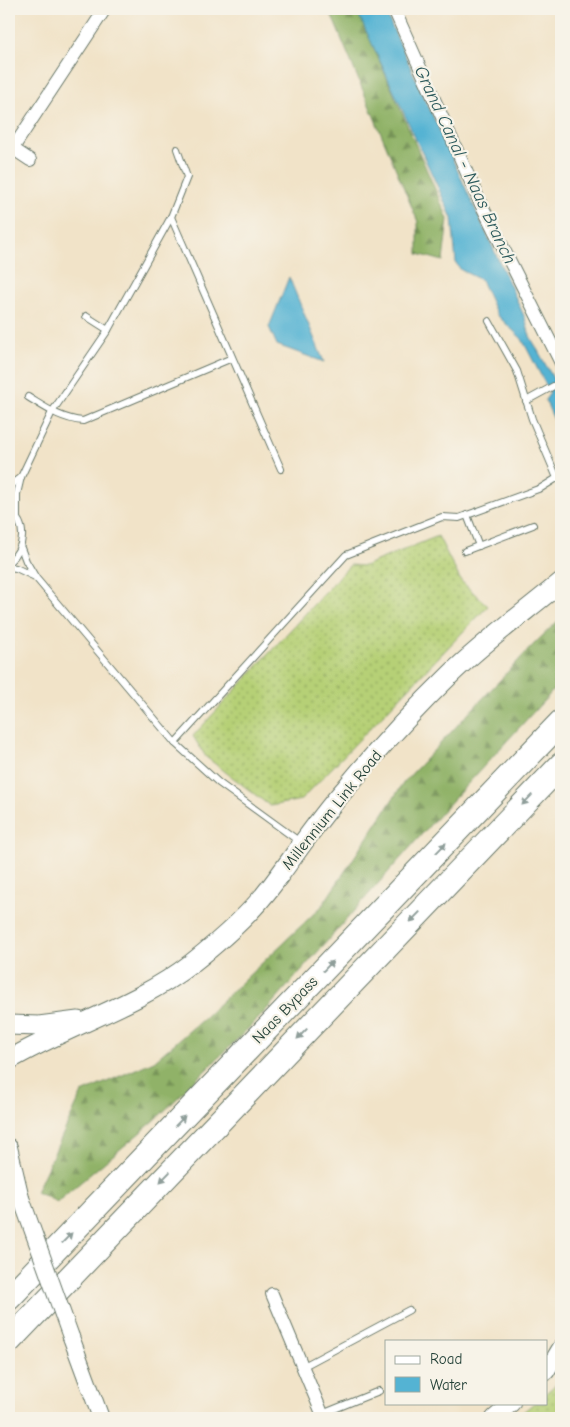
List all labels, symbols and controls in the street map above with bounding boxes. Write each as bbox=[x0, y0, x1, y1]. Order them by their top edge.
water label: Grand Canal - Naas Branch bbox=[410, 63, 520, 267]
street label: Millennium Link Road bbox=[278, 747, 386, 873]
one-way arrow bbox=[521, 794, 533, 806]
one-way arrow bbox=[435, 842, 447, 854]
one-way arrow bbox=[409, 911, 421, 923]
one-way arrow bbox=[322, 960, 334, 972]
street label: Naas Bypass bbox=[249, 973, 322, 1047]
one-way arrow bbox=[296, 1028, 308, 1040]
one-way arrow bbox=[174, 1115, 186, 1127]
one-way arrow bbox=[159, 1170, 171, 1182]
one-way arrow bbox=[61, 1233, 73, 1245]
legend bbox=[385, 1340, 548, 1404]
text: Road bbox=[430, 1350, 462, 1368]
text: Water bbox=[430, 1376, 467, 1394]

